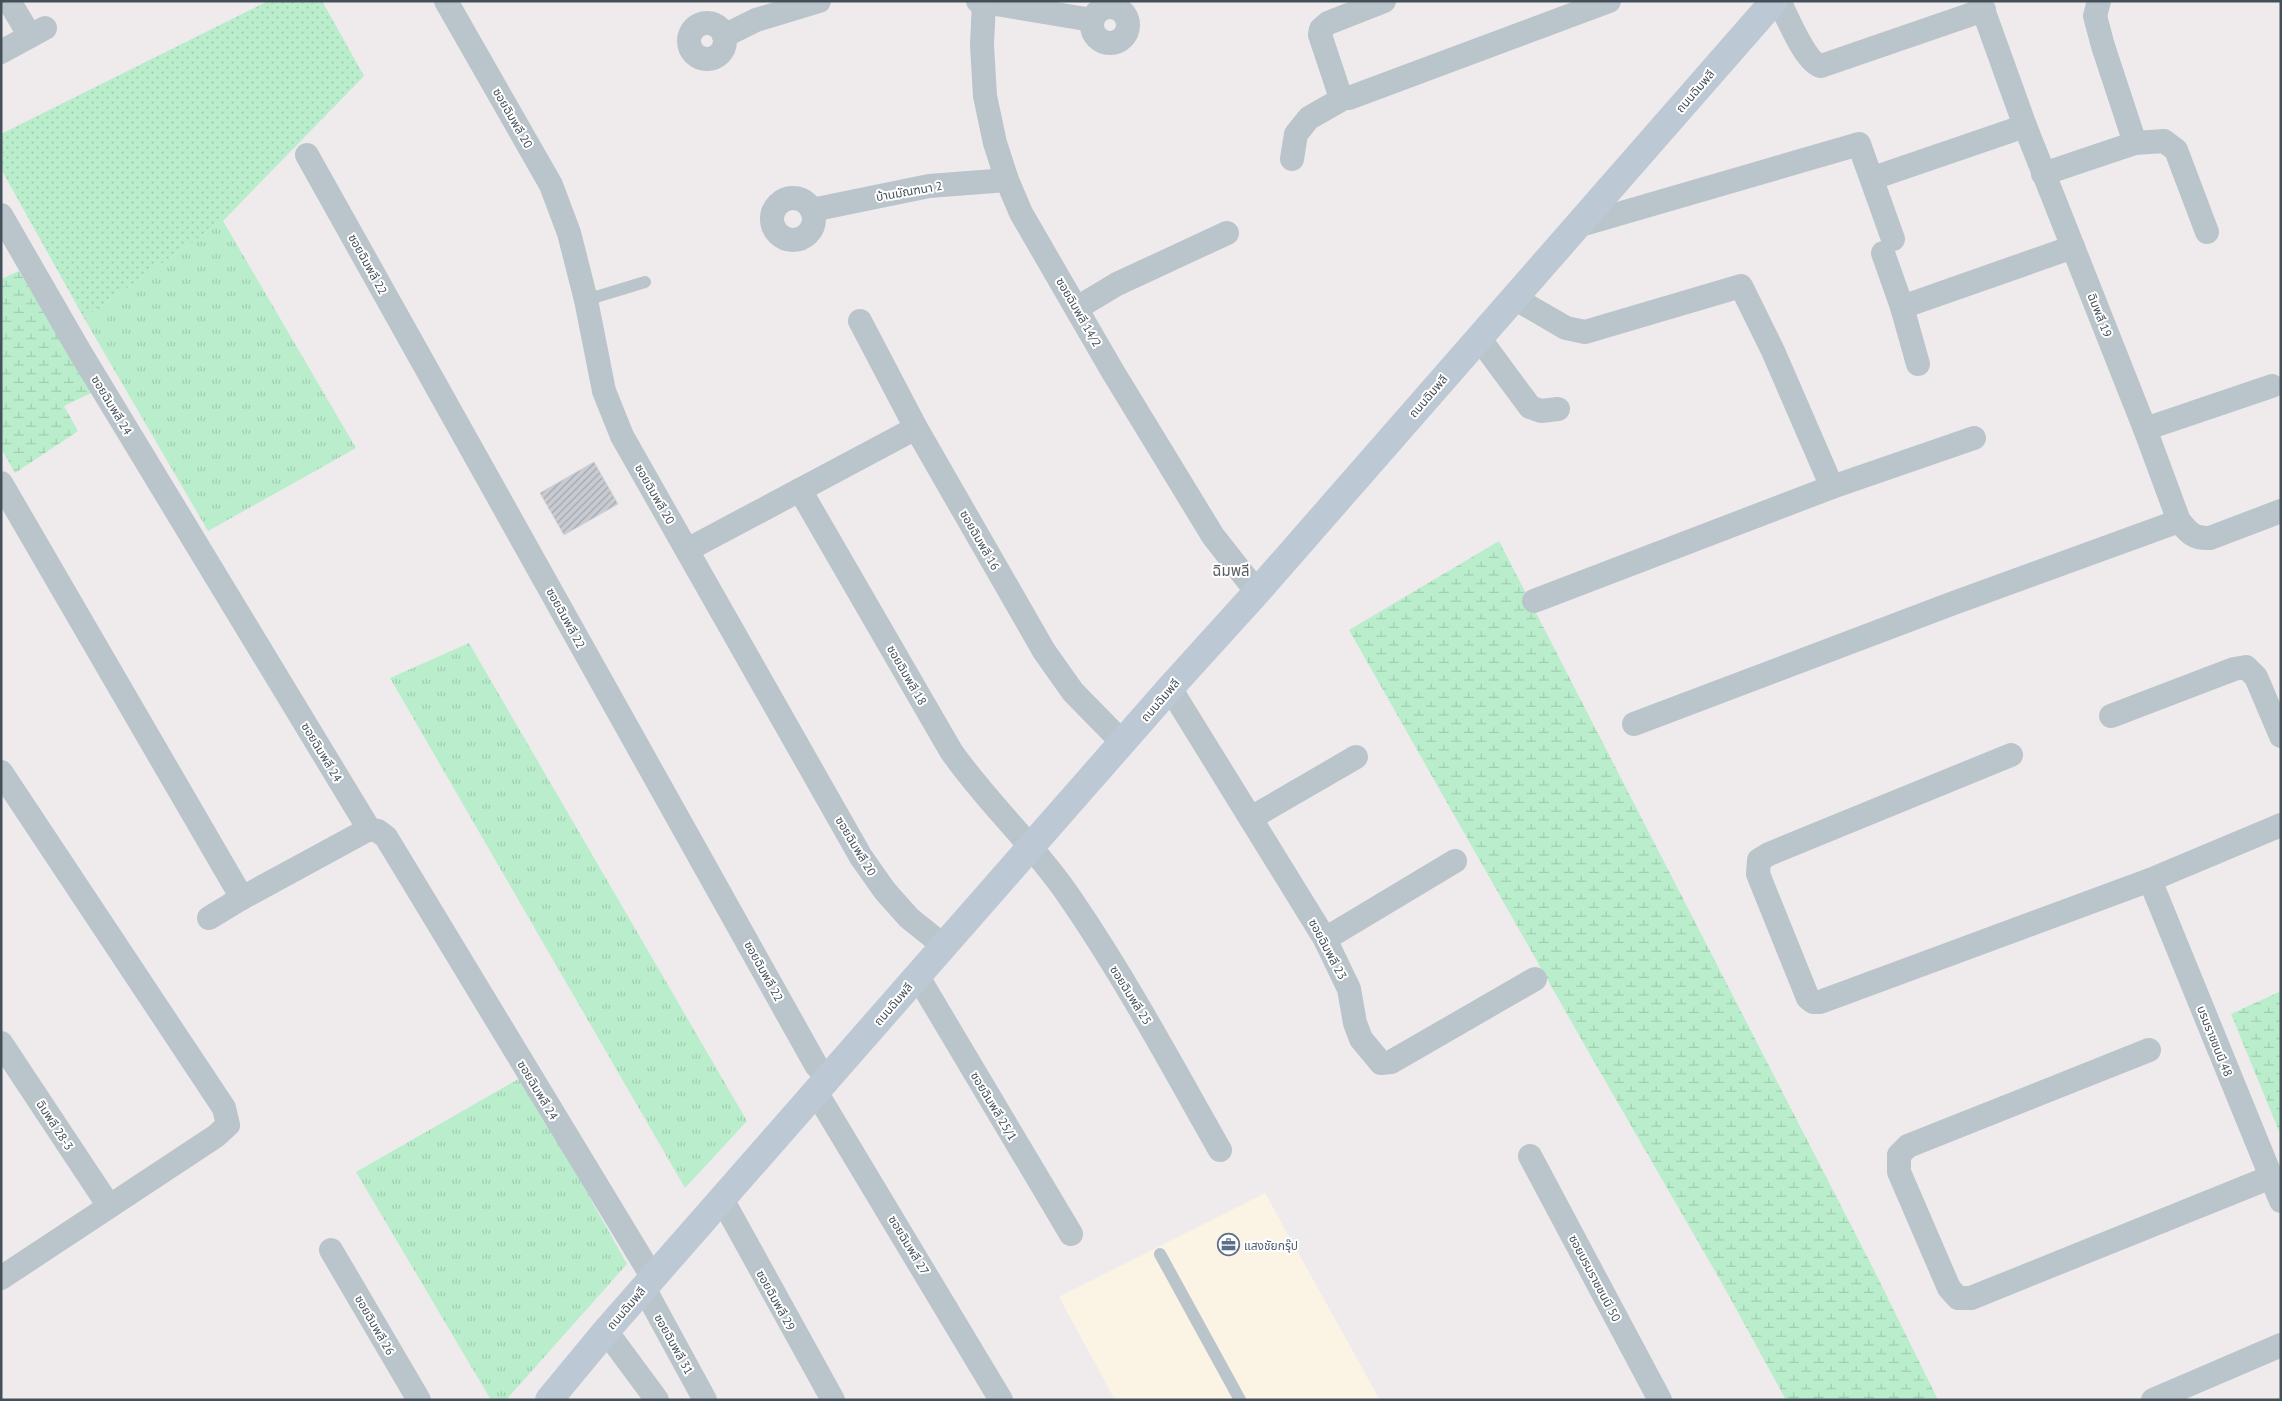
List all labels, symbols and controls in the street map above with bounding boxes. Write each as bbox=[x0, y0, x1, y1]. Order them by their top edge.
street label: ถนนฉิมพลี bbox=[1672, 67, 1718, 115]
street label: ซอยฉิมพลี 20 bbox=[490, 85, 536, 151]
street label: บ้านมัณฑนา 2 bbox=[875, 178, 943, 204]
street label: ซอยฉิมพลี 22 bbox=[345, 231, 391, 297]
street label: ซอยฉิมพลี 14/2 bbox=[1053, 275, 1105, 349]
street label: ฉิมพลี 19 bbox=[2084, 291, 2116, 339]
street label: ถนนฉิมพลี bbox=[1405, 372, 1451, 420]
street label: ซอยฉิมพลี 24 bbox=[88, 373, 136, 438]
street label: ซอยฉิมพลี 20 bbox=[632, 461, 678, 527]
street label: ซอยฉิมพลี 16 bbox=[957, 507, 1003, 573]
district label: ฉิมพลี bbox=[1212, 561, 1250, 580]
street label: ซอยฉิมพลี 22 bbox=[543, 585, 589, 651]
street label: ซอยฉิมพลี 18 bbox=[884, 642, 930, 708]
street label: ถนนฉิมพลี bbox=[1137, 676, 1183, 724]
street label: ซอยฉิมพลี 24 bbox=[298, 720, 346, 785]
street label: ซอยฉิมพลี 20 bbox=[832, 814, 880, 879]
street label: ซอยฉิมพลี 23 bbox=[1306, 916, 1350, 982]
street label: ซอยฉิมพลี 22 bbox=[741, 938, 787, 1004]
street label: ซอยฉิมพลี 25 bbox=[1107, 963, 1155, 1027]
street label: ถนนฉิมพลี bbox=[870, 980, 916, 1028]
street label: บรมราชชนนี 48 bbox=[2194, 1003, 2236, 1079]
street label: ซอยฉิมพลี 24 bbox=[514, 1058, 562, 1123]
street label: ซอยฉิมพลี 25/1 bbox=[968, 1069, 1020, 1143]
street label: ฉิมพลี 28-3 bbox=[33, 1097, 77, 1153]
street label: ซอยฉิมพลี 27 bbox=[885, 1213, 933, 1277]
street label: ซอยบรมราชชนนี 50 bbox=[1566, 1232, 1624, 1324]
office icon: แสงชัยกรุ๊ป bbox=[1216, 1233, 1240, 1257]
place label: แสงชัยกรุ๊ป bbox=[1244, 1238, 1298, 1253]
street label: ซอยฉิมพลี 29 bbox=[753, 1267, 799, 1333]
street label: ถนนฉิมพลี bbox=[603, 1284, 649, 1332]
street label: ซอยฉิมพลี 26 bbox=[352, 1292, 398, 1358]
street label: ซอยฉิมพลี 31 bbox=[651, 1311, 697, 1377]

